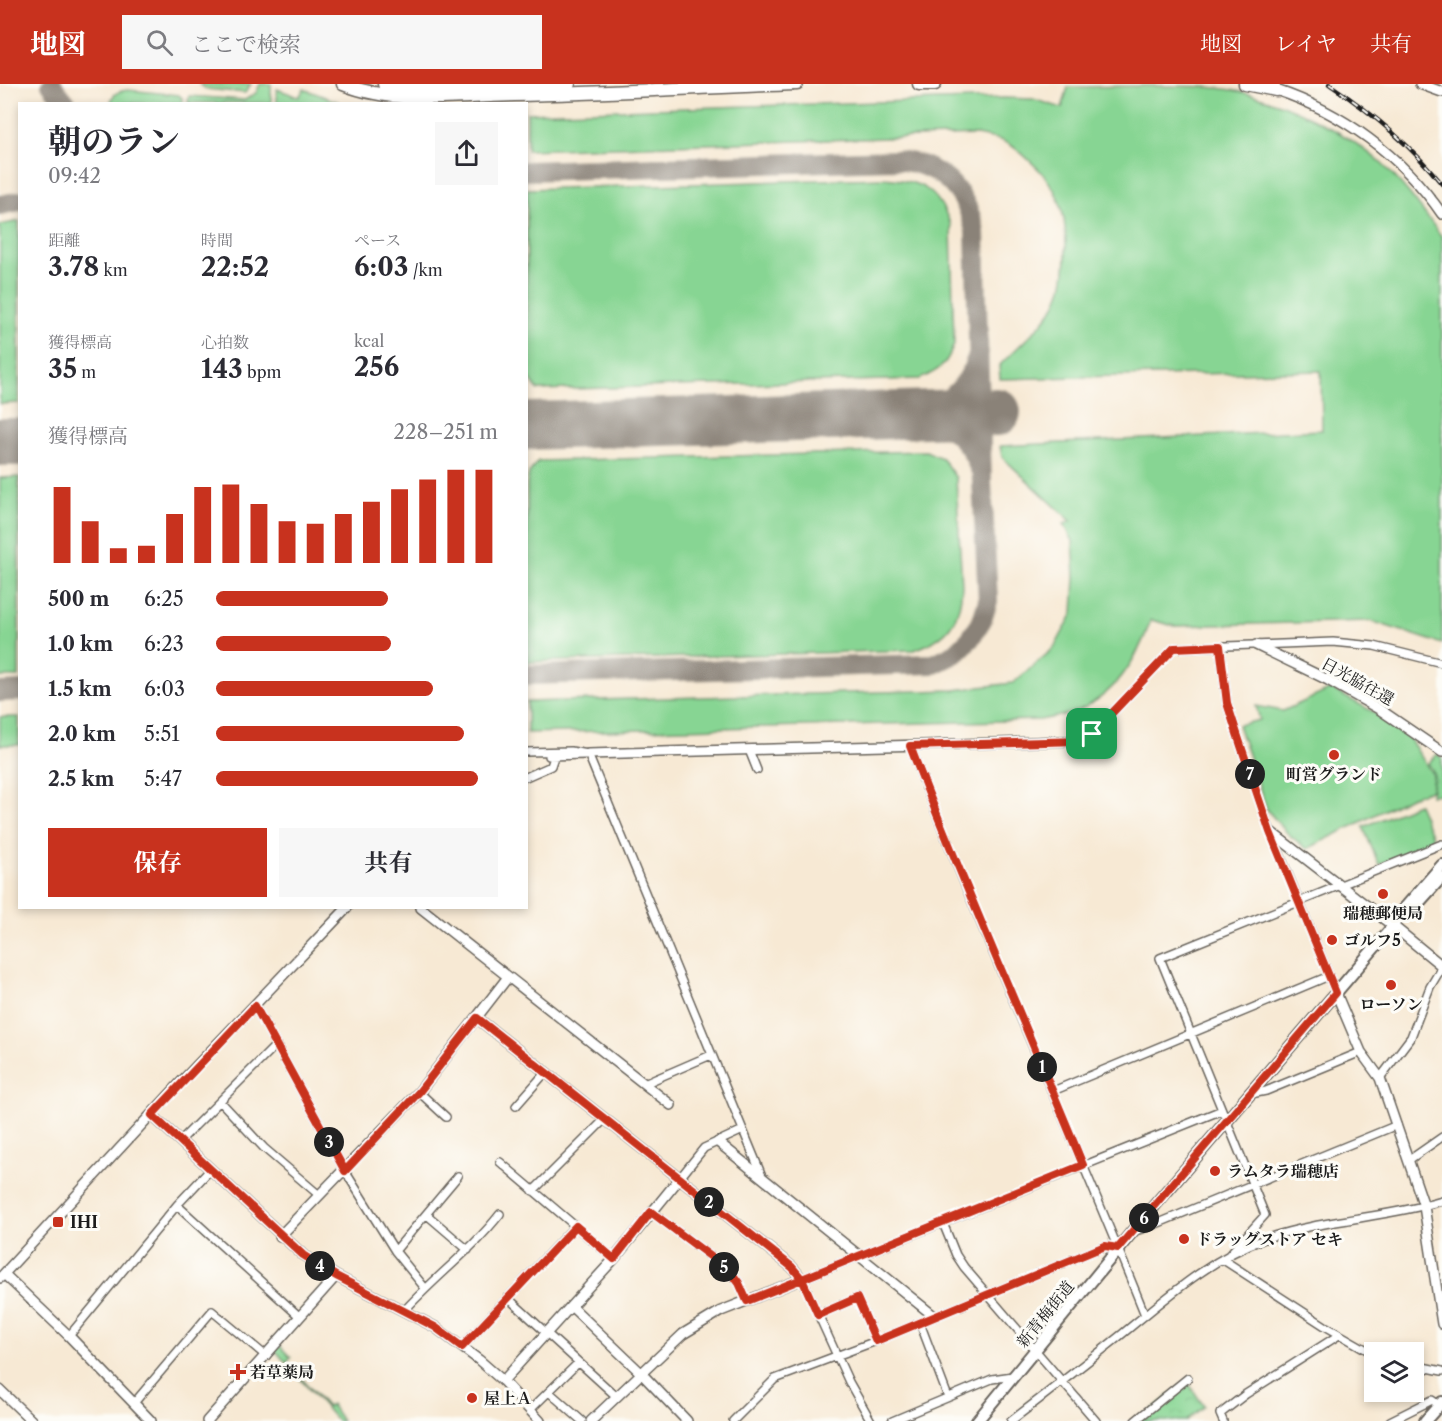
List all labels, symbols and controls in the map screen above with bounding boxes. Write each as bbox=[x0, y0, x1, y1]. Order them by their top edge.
search box bbox=[122, 15, 542, 69]
icon: search bbox=[143, 26, 176, 59]
text: 地図 bbox=[30, 27, 86, 61]
text: ここで検索 bbox=[191, 31, 301, 58]
text: 地図 bbox=[1200, 31, 1242, 56]
text: レイヤ bbox=[1275, 31, 1337, 56]
text: 共有 bbox=[1370, 31, 1412, 56]
text: 朝のラン bbox=[48, 121, 180, 162]
button: share bbox=[435, 122, 498, 185]
text: 09:42 bbox=[48, 164, 101, 188]
text: 距離 bbox=[48, 230, 80, 250]
text: 時間 bbox=[201, 230, 233, 250]
text: ペース bbox=[354, 230, 401, 250]
text: 3.78 bbox=[48, 251, 99, 283]
text: 22:52 bbox=[201, 251, 269, 283]
text: 6:03 bbox=[354, 251, 409, 283]
text: km bbox=[99, 260, 128, 280]
text: /km bbox=[409, 260, 443, 280]
text: kcal bbox=[354, 331, 384, 351]
text: 獲得標高 bbox=[48, 332, 112, 352]
text: 心拍数 bbox=[201, 332, 249, 352]
text: 256 bbox=[354, 351, 399, 383]
text: 35 bbox=[48, 353, 77, 385]
text: 143 bbox=[201, 353, 243, 385]
text: m bbox=[77, 362, 96, 382]
text: bpm bbox=[243, 362, 281, 382]
text: 228–251 m bbox=[394, 420, 498, 444]
text: 獲得標高 bbox=[48, 424, 128, 448]
text: 500 m bbox=[48, 587, 109, 611]
text: 6:25 bbox=[144, 587, 184, 611]
text: 1.0 km bbox=[48, 632, 113, 656]
text: 6:23 bbox=[144, 632, 184, 656]
street label: 日光脇往還 bbox=[1318, 653, 1398, 709]
text: 1.5 km bbox=[48, 677, 112, 701]
text: 6:03 bbox=[144, 677, 185, 701]
pin bbox=[1066, 708, 1117, 759]
icon: arrive bbox=[1075, 717, 1108, 750]
text: 2.0 km bbox=[48, 722, 116, 746]
text: 5:51 bbox=[144, 722, 180, 746]
marker: 町営グランド bbox=[1327, 748, 1341, 762]
pin: 7 bbox=[1235, 759, 1265, 789]
text: 7 bbox=[1246, 764, 1254, 784]
place label: 町営グランド bbox=[1286, 764, 1382, 784]
text: 2.5 km bbox=[48, 767, 115, 791]
text: 5:47 bbox=[144, 767, 182, 791]
button: 保存 bbox=[48, 828, 267, 897]
button: 共有 bbox=[279, 828, 498, 897]
marker: 瑞穂郵便局 bbox=[1376, 887, 1390, 901]
place label: 瑞穂郵便局 bbox=[1343, 903, 1423, 923]
place label: ゴルフ5 bbox=[1344, 930, 1401, 950]
marker: ゴルフ5 bbox=[1325, 933, 1339, 947]
marker: ローソン bbox=[1384, 978, 1398, 992]
place label: ローソン bbox=[1359, 994, 1423, 1014]
pin: 1 bbox=[1027, 1052, 1057, 1082]
text: 1 bbox=[1038, 1057, 1046, 1077]
pin: 3 bbox=[314, 1127, 344, 1157]
text: 3 bbox=[324, 1132, 334, 1152]
place label: ラムタラ瑞穂店 bbox=[1227, 1161, 1339, 1181]
marker: ラムタラ瑞穂店 bbox=[1208, 1164, 1222, 1178]
pin: 2 bbox=[694, 1187, 724, 1217]
text: 2 bbox=[704, 1192, 714, 1212]
pin: 6 bbox=[1129, 1203, 1159, 1233]
text: 6 bbox=[1139, 1208, 1149, 1228]
place label: IHI bbox=[70, 1212, 98, 1232]
marker: IHI bbox=[51, 1215, 65, 1229]
place label: ドラッグストア セキ bbox=[1196, 1229, 1343, 1249]
marker: ドラッグストア セキ bbox=[1177, 1232, 1191, 1246]
pin: 4 bbox=[305, 1251, 335, 1281]
pin: 5 bbox=[709, 1252, 739, 1282]
text: 4 bbox=[315, 1256, 325, 1276]
text: 5 bbox=[720, 1257, 728, 1277]
street label: 新青梅街道 bbox=[1012, 1277, 1078, 1351]
map controls bbox=[1364, 1342, 1424, 1402]
button: layers bbox=[1364, 1342, 1424, 1402]
place label: 若草薬局 bbox=[250, 1362, 314, 1382]
marker: 若草薬局 bbox=[231, 1365, 245, 1379]
place label: 屋上Ａ bbox=[484, 1388, 532, 1408]
marker: 屋上Ａ bbox=[465, 1391, 479, 1405]

